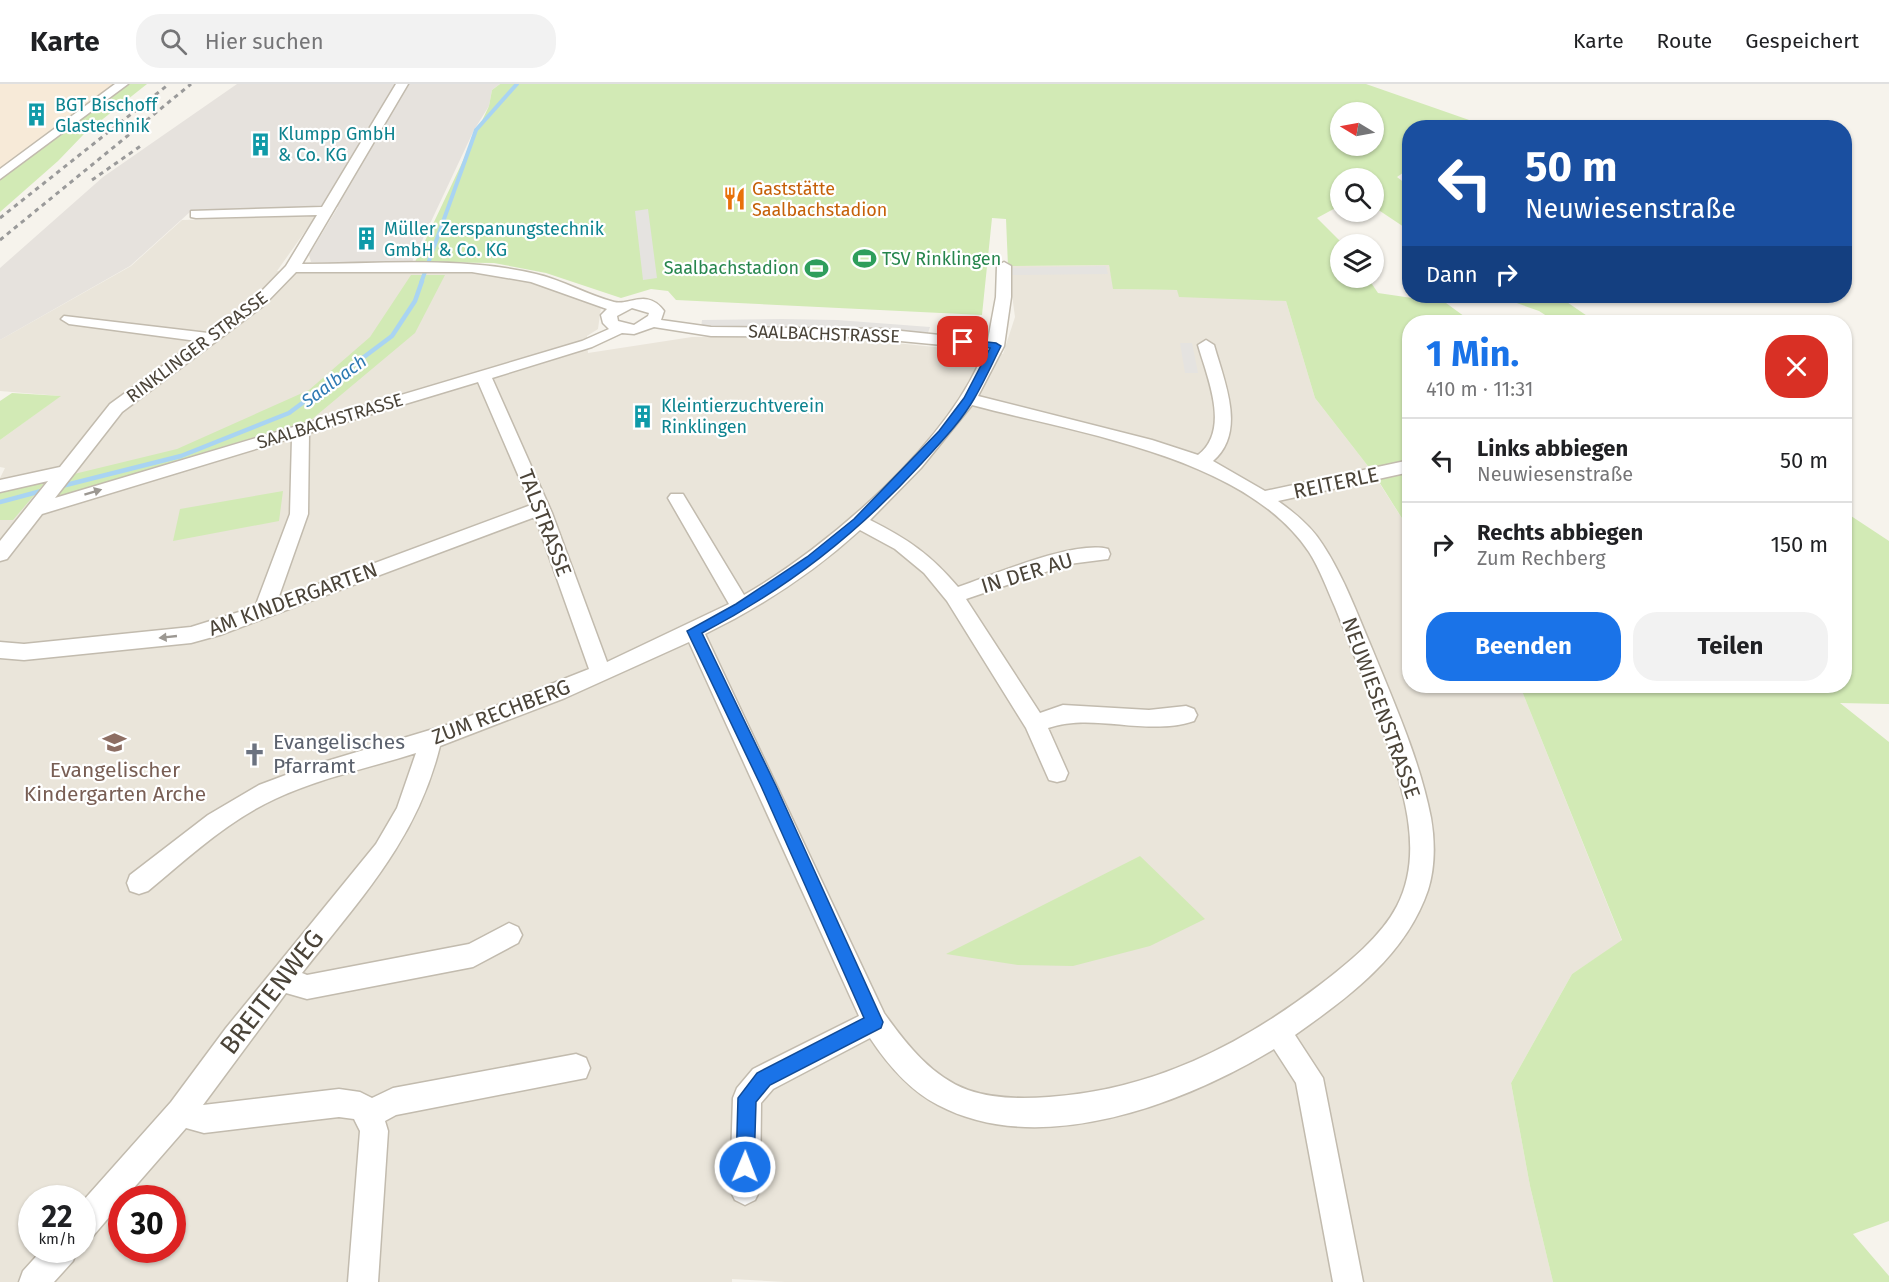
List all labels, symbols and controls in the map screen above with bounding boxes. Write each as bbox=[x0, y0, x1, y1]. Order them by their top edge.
search box bbox=[136, 14, 556, 68]
text: Karte bbox=[30, 25, 100, 58]
icon: search bbox=[157, 25, 190, 58]
text: Hier suchen bbox=[205, 28, 324, 55]
text: Karte bbox=[1573, 28, 1624, 54]
text: Route bbox=[1657, 28, 1712, 54]
text: Gespeichert bbox=[1745, 28, 1859, 54]
place label: BGT Bischoff Glastechnik bbox=[55, 94, 159, 137]
building icon: BGT Bischoff Glastechnik bbox=[24, 102, 50, 128]
north arrow bbox=[1330, 102, 1384, 156]
map controls bbox=[1330, 102, 1384, 288]
place label: Klumpp GmbH & Co. KG bbox=[278, 123, 396, 166]
building icon: Klumpp GmbH & Co. KG bbox=[247, 131, 273, 157]
text: 50 m bbox=[1525, 142, 1618, 192]
icon: left bbox=[1426, 144, 1504, 222]
button: search bbox=[1330, 168, 1384, 222]
place label: Gaststätte Saalbachstadion bbox=[752, 178, 887, 221]
restaurant icon: Gaststätte Saalbachstadion bbox=[721, 186, 747, 212]
text: Neuwiesenstraße bbox=[1525, 193, 1736, 225]
place label: Müller Zerspanungstechnik GmbH & Co. KG bbox=[384, 218, 605, 261]
building icon: Müller Zerspanungstechnik GmbH & Co. KG bbox=[353, 226, 379, 252]
button: layers bbox=[1330, 234, 1384, 288]
sports icon: TSV Rinklingen bbox=[851, 246, 877, 272]
place label: TSV Rinklingen bbox=[882, 248, 1001, 270]
sports icon: Saalbachstadion bbox=[804, 255, 830, 281]
place label: Saalbachstadion bbox=[664, 257, 799, 279]
icon: right bbox=[1490, 258, 1523, 291]
text: Dann bbox=[1426, 261, 1478, 288]
street label: RINKLINGER STRASSE bbox=[122, 287, 272, 407]
pin bbox=[937, 316, 988, 367]
street label: SAALBACHSTRASSE bbox=[748, 320, 900, 348]
icon: arrive bbox=[946, 325, 979, 358]
text: 1 Min. bbox=[1426, 332, 1519, 376]
button: close bbox=[1765, 335, 1828, 398]
water label: Saalbach bbox=[296, 350, 371, 413]
text: 410 m · 11:31 bbox=[1426, 377, 1533, 401]
street label: SAALBACHSTRASSE bbox=[254, 388, 406, 454]
place label: Kleintierzuchtverein Rinklingen bbox=[661, 395, 825, 438]
building icon: Kleintierzuchtverein Rinklingen bbox=[630, 403, 656, 429]
text: Links abbiegen bbox=[1477, 435, 1628, 462]
icon: left bbox=[1426, 444, 1459, 477]
text: 50 m bbox=[1780, 447, 1828, 474]
street label: REITERLE bbox=[1291, 461, 1381, 505]
text: Neuwiesenstraße bbox=[1477, 462, 1633, 486]
street label: TALSTRASSE bbox=[513, 466, 577, 580]
one-way arrow bbox=[84, 487, 102, 496]
text: Rechts abbiegen bbox=[1477, 519, 1643, 546]
icon: right bbox=[1426, 528, 1459, 561]
text: 150 m bbox=[1770, 531, 1828, 558]
text: Zum Rechberg bbox=[1477, 546, 1606, 570]
street label: IN DER AU bbox=[978, 547, 1076, 599]
street label: AM KINDERGARTEN bbox=[205, 556, 381, 642]
button: Beenden bbox=[1426, 612, 1621, 681]
button: Teilen bbox=[1633, 612, 1828, 681]
street label: NEUWIESENSTRASSE bbox=[1336, 614, 1426, 802]
one-way arrow bbox=[158, 632, 177, 642]
street label: ZUM RECHBERG bbox=[428, 674, 574, 750]
school or university icon: Evangelischer Kindergarten Arche bbox=[102, 729, 128, 755]
place label: Evangelisches Pfarramt bbox=[273, 729, 405, 779]
church icon: Evangelisches Pfarramt bbox=[242, 741, 268, 767]
place label: Evangelischer Kindergarten Arche bbox=[24, 757, 206, 807]
street label: BREITENWEG bbox=[214, 923, 330, 1061]
position arrow bbox=[713, 1135, 777, 1199]
speed limit sign: 30 bbox=[108, 1185, 186, 1263]
text: 22 bbox=[41, 1199, 73, 1235]
text: km/h bbox=[38, 1230, 76, 1248]

